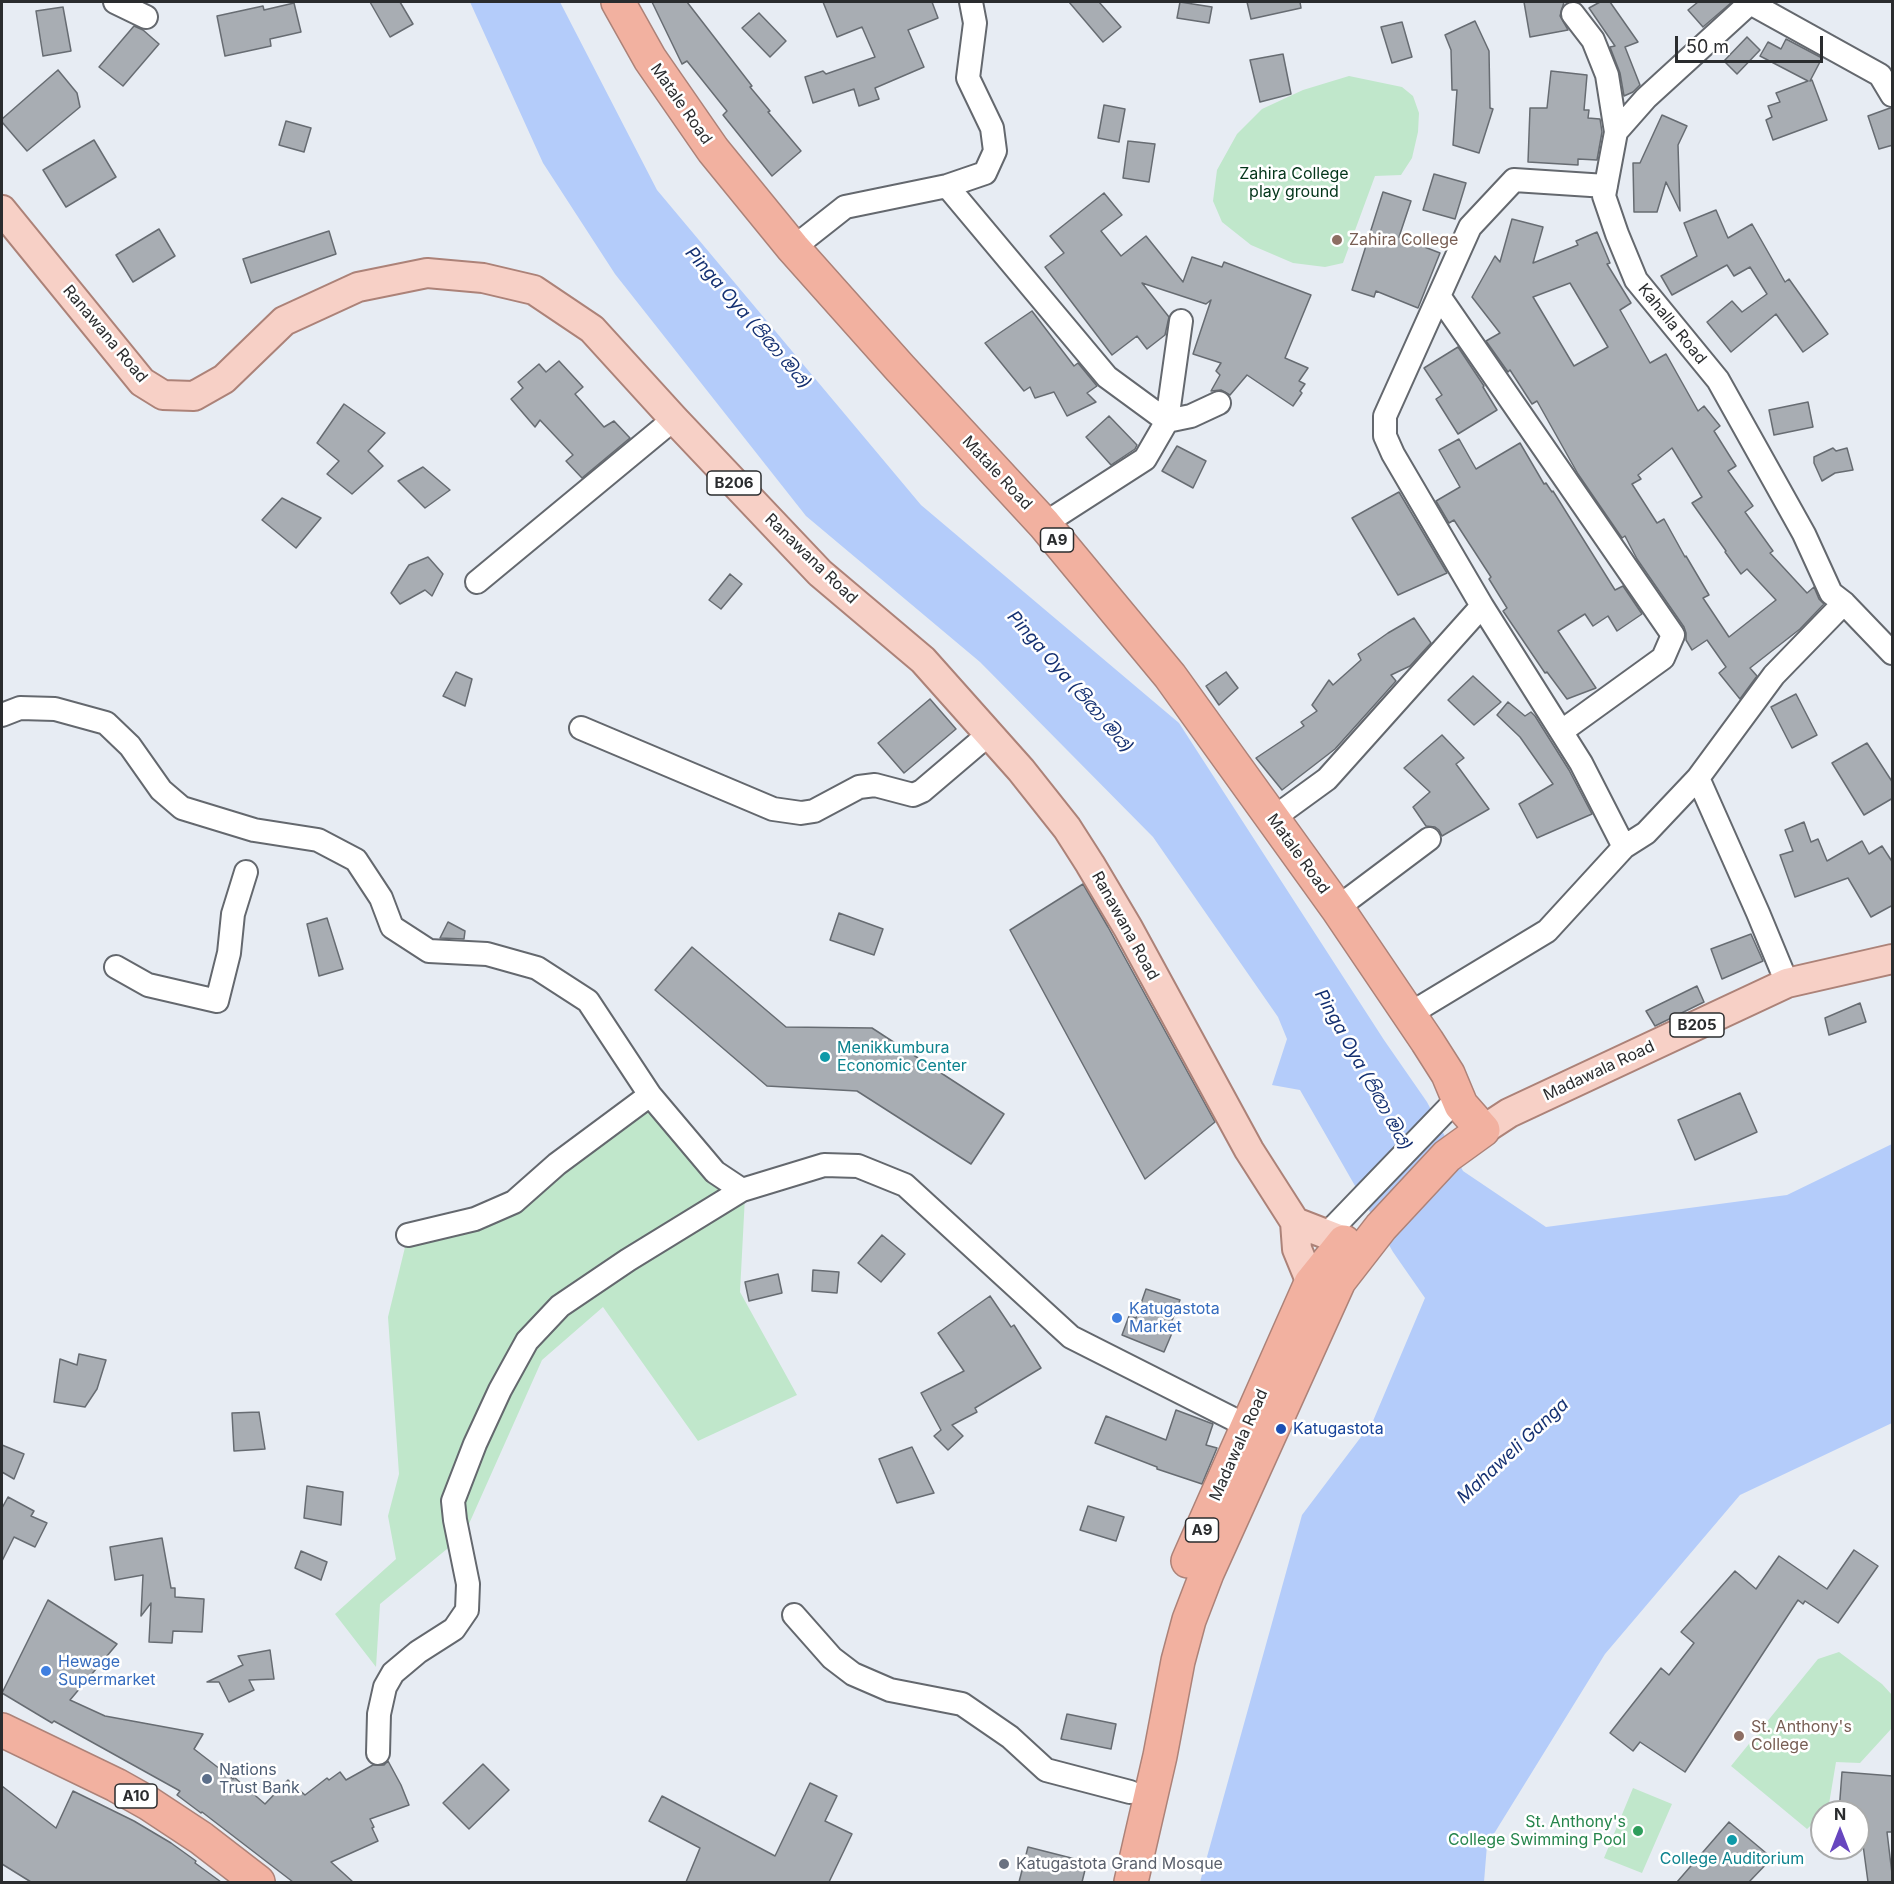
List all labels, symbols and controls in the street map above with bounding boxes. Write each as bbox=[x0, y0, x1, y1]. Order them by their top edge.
scale bar bbox=[1678, 24, 1826, 62]
text: 50 m bbox=[1686, 36, 1729, 57]
street label: Matale Road bbox=[646, 60, 716, 148]
park label: Zahira College play ground bbox=[1239, 164, 1349, 202]
place label: Zahira College bbox=[1349, 230, 1458, 250]
marker: Zahira College bbox=[1330, 233, 1344, 247]
water label: Pinga Oya (පිඟා ඔය) bbox=[680, 243, 816, 393]
street label: Kahalla Road bbox=[1634, 280, 1710, 368]
street label: Ranawana Road bbox=[59, 281, 151, 387]
street label: Matale Road bbox=[958, 432, 1036, 514]
road number: B206 bbox=[707, 471, 761, 495]
street label: Ranawana Road bbox=[761, 510, 861, 608]
road number: A9 bbox=[1040, 528, 1074, 552]
water label: Pinga Oya (පිඟා ඔය) bbox=[1002, 607, 1138, 757]
street label: Matale Road bbox=[1263, 810, 1333, 898]
street label: Ranawana Road bbox=[1087, 868, 1163, 984]
water label: Pinga Oya (පිඟා ඔය) bbox=[1310, 986, 1416, 1154]
road number: B205 bbox=[1670, 1013, 1724, 1037]
street label: Madawala Road bbox=[1540, 1037, 1658, 1105]
place label: Menikkumbura Economic Center bbox=[837, 1038, 967, 1076]
marker: Menikkumbura Economic Center bbox=[818, 1050, 832, 1064]
place label: Katugastota Market bbox=[1129, 1299, 1220, 1337]
marker: Katugastota Market bbox=[1110, 1311, 1124, 1325]
street label: Madawala Road bbox=[1206, 1386, 1272, 1504]
water label: Mahaweli Ganga bbox=[1453, 1394, 1573, 1508]
place label: Katugastota bbox=[1293, 1419, 1384, 1439]
marker: Katugastota bbox=[1274, 1422, 1288, 1436]
road number: A9 bbox=[1186, 1518, 1218, 1542]
place label: Hewage Supermarket bbox=[58, 1652, 155, 1690]
marker: Hewage Supermarket bbox=[39, 1664, 53, 1678]
place label: St. Anthony's College bbox=[1751, 1717, 1852, 1755]
marker: St. Anthony's College bbox=[1732, 1729, 1746, 1743]
place label: Nations Trust Bank bbox=[219, 1760, 300, 1798]
marker: Nations Trust Bank bbox=[200, 1772, 214, 1786]
road number: A10 bbox=[115, 1784, 157, 1808]
north arrow bbox=[1810, 1800, 1870, 1860]
text: N bbox=[1834, 1804, 1846, 1824]
place label: St. Anthony's College Swimming Pool bbox=[1448, 1812, 1626, 1850]
marker: St. Anthony's College Swimming Pool bbox=[1631, 1824, 1645, 1838]
marker: College Auditorium bbox=[1725, 1833, 1739, 1847]
place label: College Auditorium bbox=[1660, 1849, 1804, 1869]
place label: Katugastota Grand Mosque bbox=[1016, 1854, 1223, 1874]
marker: Katugastota Grand Mosque bbox=[997, 1857, 1011, 1871]

